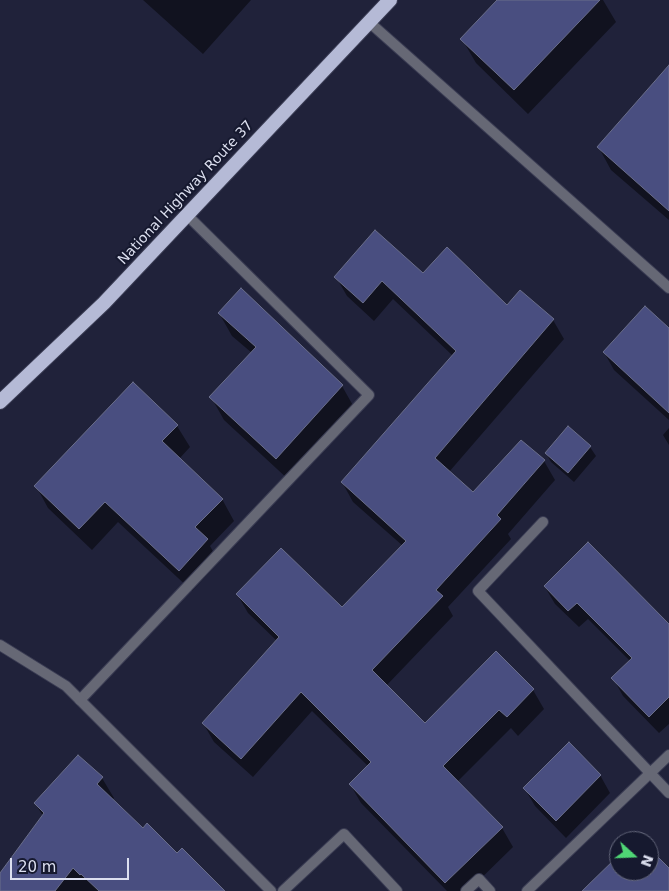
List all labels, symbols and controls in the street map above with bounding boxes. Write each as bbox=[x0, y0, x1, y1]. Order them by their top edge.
street label: National Highway Route 37 bbox=[115, 118, 257, 268]
north arrow bbox=[609, 831, 659, 881]
scale bar bbox=[12, 848, 131, 880]
text: N bbox=[638, 853, 657, 869]
text: 20 m bbox=[18, 858, 56, 876]

